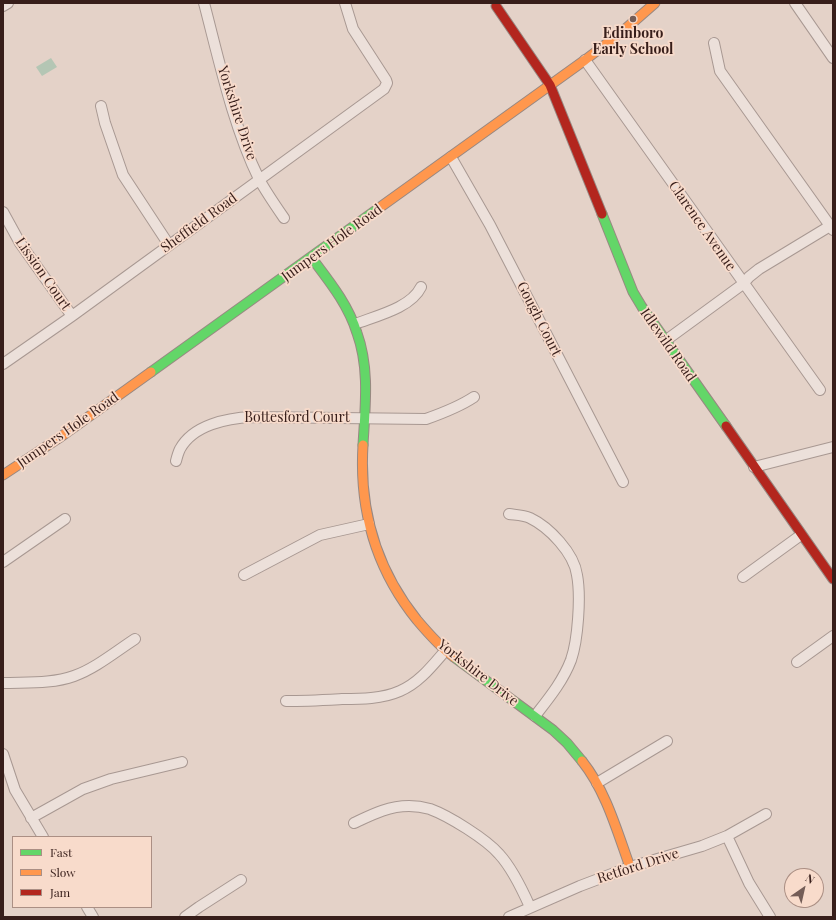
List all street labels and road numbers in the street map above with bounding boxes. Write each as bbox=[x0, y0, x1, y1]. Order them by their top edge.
street label: Yorkshire Drive bbox=[214, 64, 260, 162]
street label: Clarence Avenue bbox=[665, 178, 739, 274]
street label: Sheffield Road bbox=[157, 190, 241, 256]
street label: Jumpers Hole Road bbox=[278, 201, 386, 285]
street label: Lission Court bbox=[12, 234, 74, 314]
street label: Gough Court bbox=[513, 279, 565, 359]
street label: Idlewild Road bbox=[637, 305, 699, 385]
street label: Jumpers Hole Road bbox=[14, 389, 122, 471]
street label: Bottesford Court bbox=[244, 410, 350, 426]
street label: Yorkshire Drive bbox=[434, 636, 522, 710]
street label: Retford Drive bbox=[595, 845, 681, 887]

